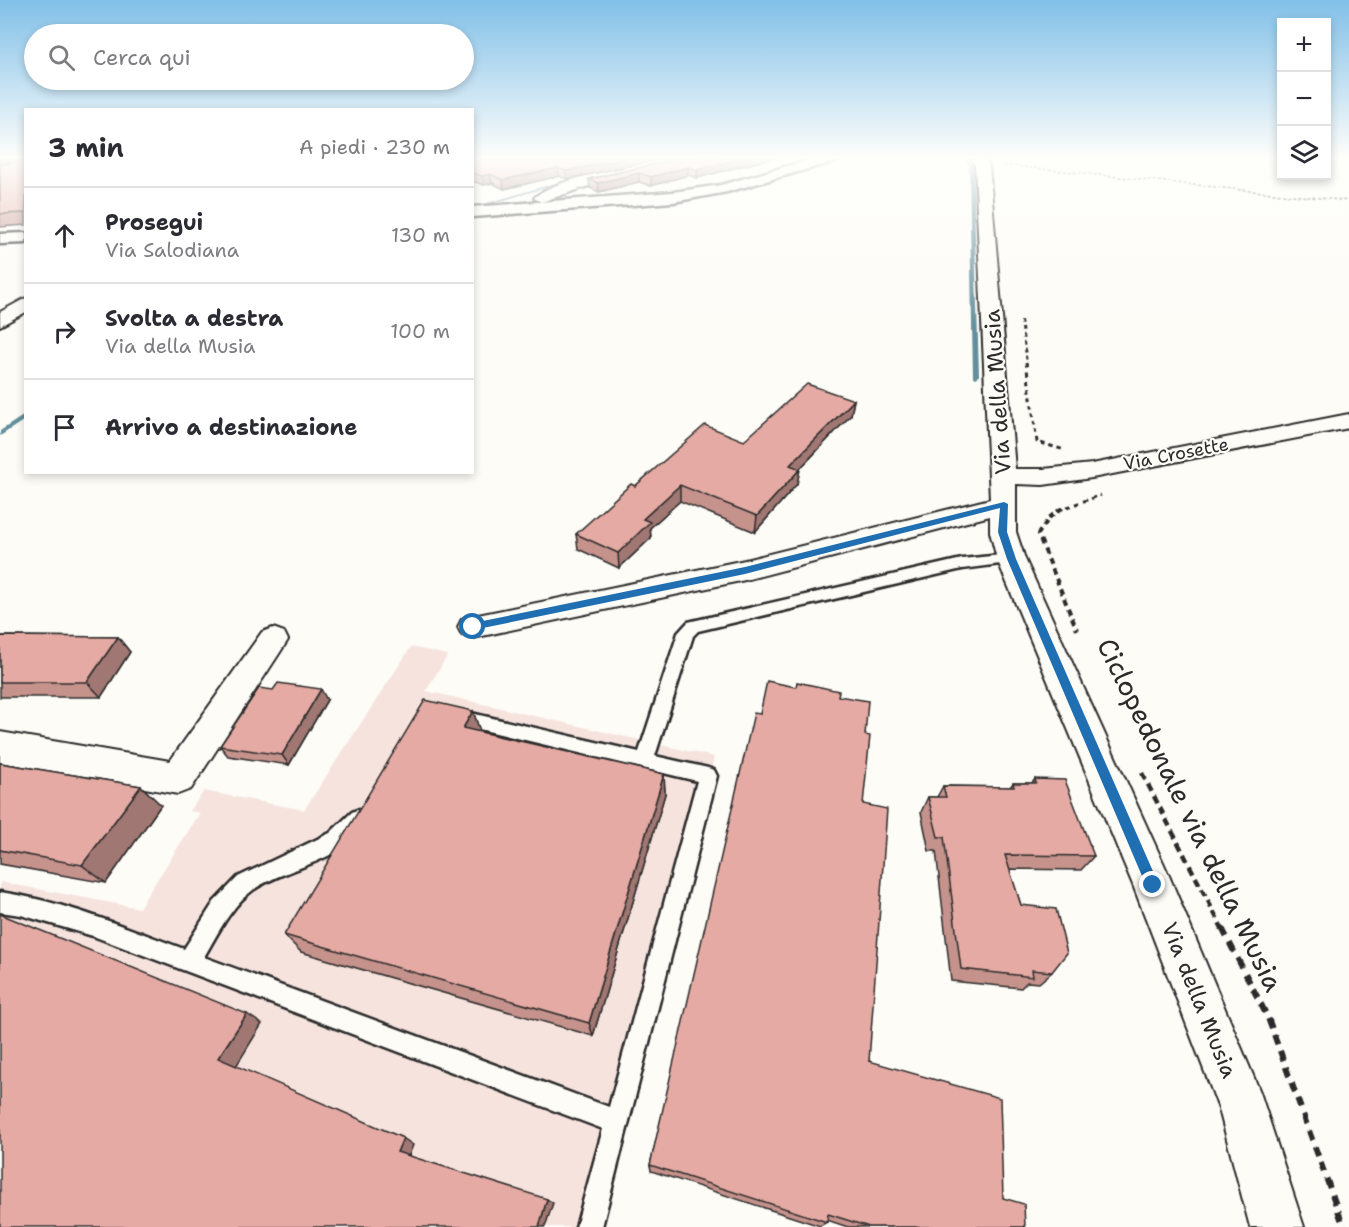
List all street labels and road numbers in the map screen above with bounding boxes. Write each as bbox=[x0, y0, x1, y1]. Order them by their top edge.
street label: Via della Musia bbox=[977, 308, 1018, 476]
street label: Via Crosette bbox=[1121, 432, 1231, 476]
street label: Ciclopedonale via della Musia bbox=[1089, 632, 1292, 998]
street label: Via della Musia bbox=[1155, 918, 1244, 1083]

